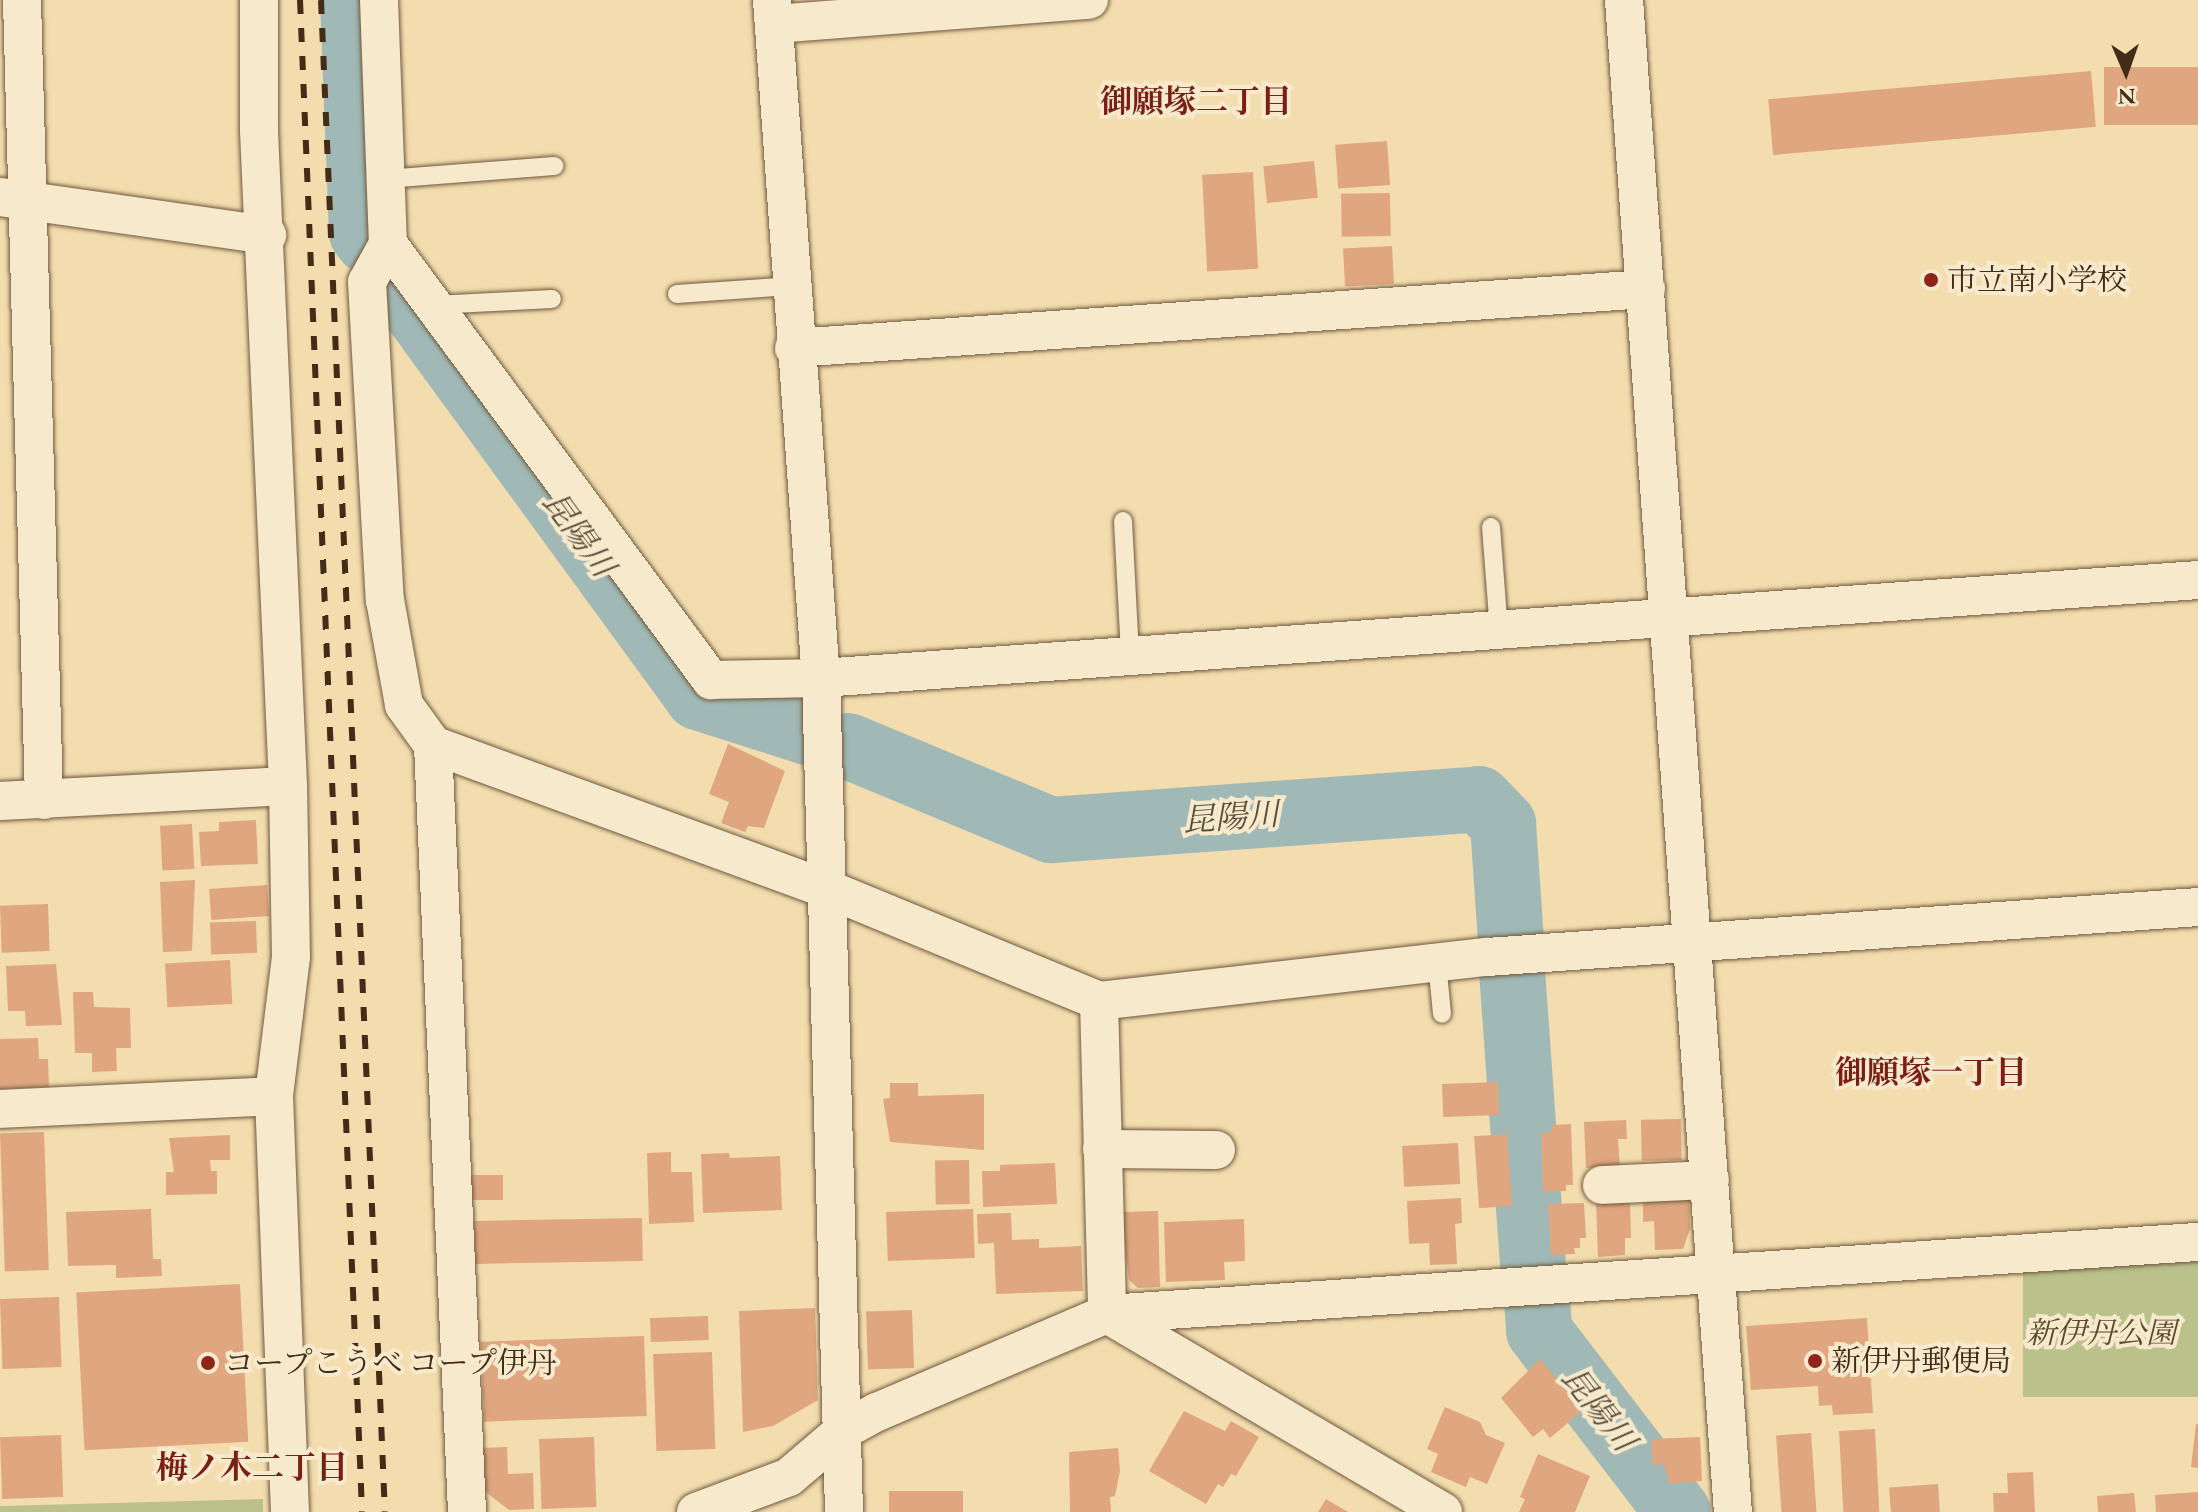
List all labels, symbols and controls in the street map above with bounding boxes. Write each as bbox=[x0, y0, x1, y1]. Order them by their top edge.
north arrow bbox=[2086, 32, 2166, 112]
district label: 御願塚二丁目 bbox=[1100, 82, 1292, 120]
text: N bbox=[2117, 82, 2136, 111]
place label: 市立南小学校 bbox=[1947, 262, 2127, 298]
marker: 市立南小学校 bbox=[1922, 271, 1940, 289]
water label: 昆陽川 bbox=[535, 484, 623, 584]
water label: 昆陽川 bbox=[1182, 794, 1280, 840]
district label: 御願塚一丁目 bbox=[1835, 1053, 2027, 1091]
park label: 新伊丹公園 bbox=[2026, 1315, 2176, 1351]
place label: 新伊丹郵便局 bbox=[1831, 1343, 2011, 1379]
place label: コープこうべ コープ伊丹 bbox=[224, 1345, 560, 1381]
marker: 新伊丹郵便局 bbox=[1806, 1352, 1824, 1370]
marker: コープこうべ コープ伊丹 bbox=[199, 1354, 217, 1372]
water label: 昆陽川 bbox=[1554, 1359, 1644, 1459]
district label: 梅ノ木二丁目 bbox=[156, 1448, 348, 1486]

